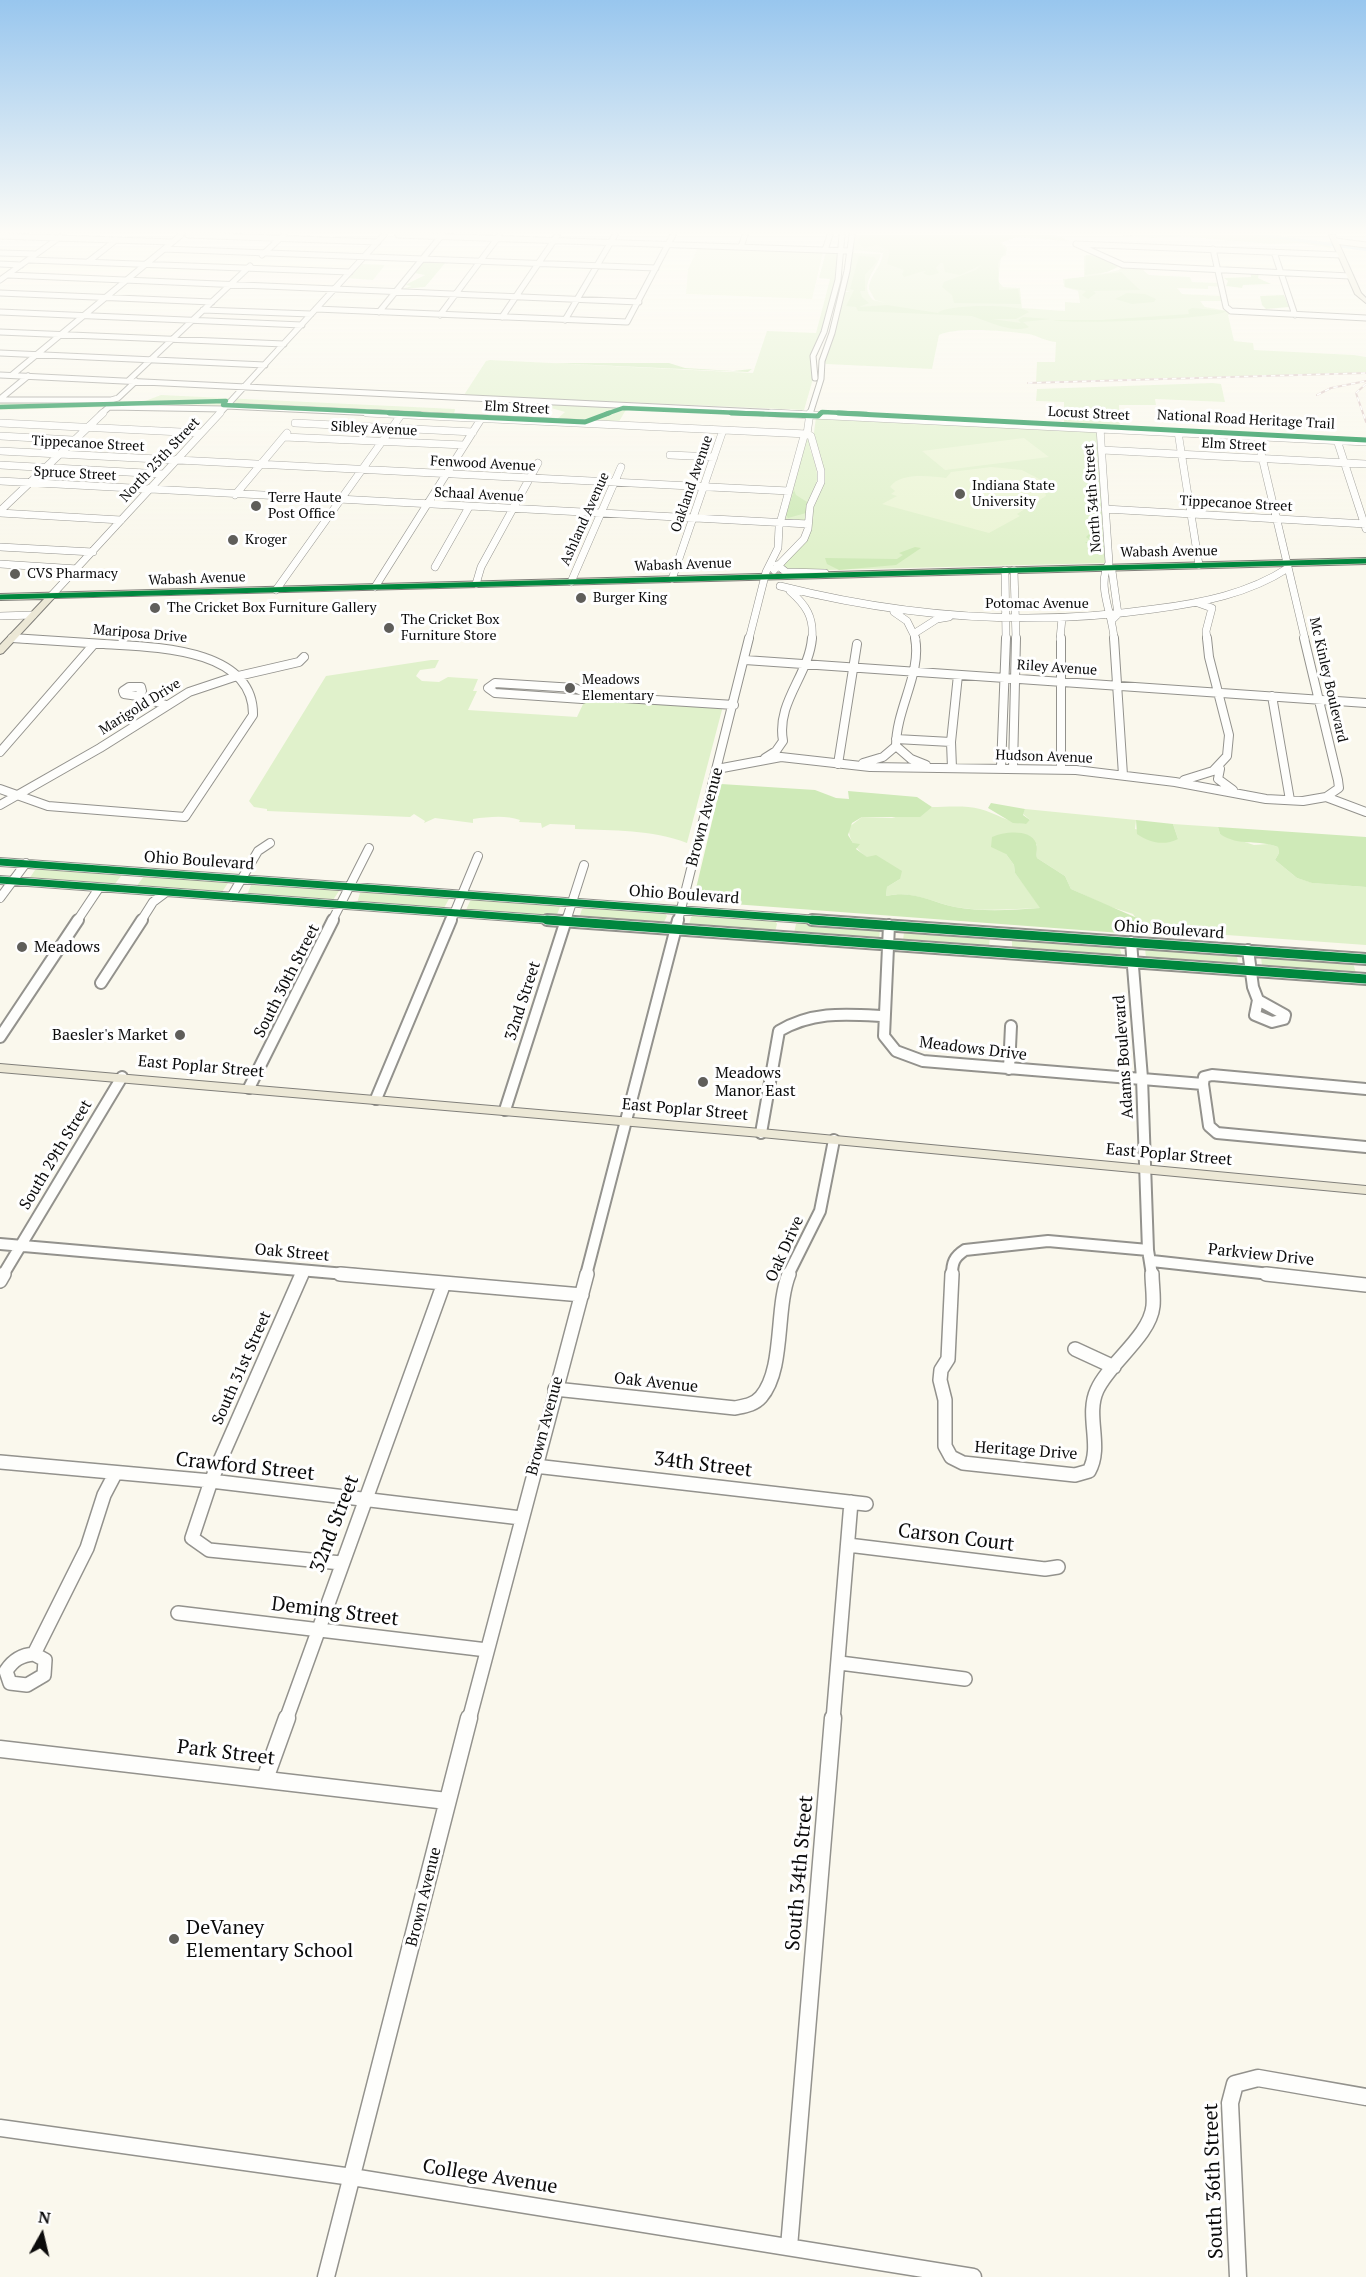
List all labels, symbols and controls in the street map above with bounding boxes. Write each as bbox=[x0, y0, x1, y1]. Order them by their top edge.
street label: Elm Street bbox=[484, 398, 550, 418]
street label: Locust Street bbox=[1048, 403, 1130, 425]
street label: National Road Heritage Trail bbox=[1157, 407, 1335, 433]
street label: North 25th Street bbox=[117, 414, 203, 506]
street label: Sibley Avenue bbox=[330, 418, 418, 440]
street label: Tippecanoe Street bbox=[31, 433, 145, 455]
street label: Oakland Avenue bbox=[668, 433, 716, 535]
street label: Elm Street bbox=[1201, 435, 1267, 455]
street label: North 34th Street bbox=[1081, 443, 1105, 553]
street label: Fenwood Avenue bbox=[430, 453, 536, 475]
street label: Spruce Street bbox=[33, 463, 117, 485]
street label: Ashland Avenue bbox=[557, 470, 613, 568]
place label: Indiana State University bbox=[972, 478, 1055, 510]
street label: Schaal Avenue bbox=[434, 484, 524, 506]
marker: Indiana State University bbox=[953, 487, 967, 501]
place label: Terre Haute Post Office bbox=[268, 490, 342, 522]
street label: Tippecanoe Street bbox=[1179, 493, 1293, 515]
marker: Terre Haute Post Office bbox=[249, 499, 263, 513]
place label: Kroger bbox=[245, 532, 287, 548]
marker: Kroger bbox=[226, 533, 240, 547]
street label: Wabash Avenue bbox=[1120, 543, 1218, 561]
street label: Wabash Avenue bbox=[634, 555, 732, 575]
place label: CVS Pharmacy bbox=[27, 566, 118, 582]
marker: CVS Pharmacy bbox=[8, 567, 22, 581]
street label: Wabash Avenue bbox=[148, 569, 246, 589]
place label: Burger King bbox=[593, 590, 667, 606]
marker: Burger King bbox=[574, 591, 588, 605]
street label: Potomac Avenue bbox=[985, 596, 1089, 612]
place label: The Cricket Box Furniture Gallery bbox=[167, 600, 376, 616]
marker: The Cricket Box Furniture Gallery bbox=[148, 601, 162, 615]
place label: The Cricket Box Furniture Store bbox=[401, 612, 500, 644]
street label: Mc Kinley Boulevard bbox=[1305, 616, 1351, 744]
marker: The Cricket Box Furniture Store bbox=[382, 621, 396, 635]
street label: Mariposa Drive bbox=[92, 622, 188, 646]
street label: Riley Avenue bbox=[1016, 657, 1098, 679]
place label: Meadows Elementary bbox=[582, 672, 654, 704]
street label: Marigold Drive bbox=[96, 675, 184, 739]
marker: Meadows Elementary bbox=[563, 681, 577, 695]
street label: Hudson Avenue bbox=[995, 747, 1093, 767]
street label: Brown Avenue bbox=[683, 765, 727, 869]
street label: Ohio Boulevard bbox=[143, 848, 255, 874]
street label: Ohio Boulevard bbox=[628, 882, 740, 908]
street label: Ohio Boulevard bbox=[1113, 917, 1225, 943]
street label: South 30th Street bbox=[250, 921, 324, 1041]
place label: Meadows bbox=[34, 937, 100, 957]
marker: Meadows bbox=[15, 940, 29, 954]
street label: 32nd Street bbox=[501, 959, 545, 1043]
street label: Adams Boulevard bbox=[1110, 994, 1138, 1120]
place label: Baesler's Market bbox=[52, 1025, 168, 1045]
marker: Baesler's Market bbox=[173, 1028, 187, 1042]
street label: Meadows Drive bbox=[918, 1033, 1028, 1065]
street label: East Poplar Street bbox=[137, 1052, 265, 1082]
place label: Meadows Manor East bbox=[715, 1063, 796, 1101]
marker: Meadows Manor East bbox=[696, 1075, 710, 1089]
street label: East Poplar Street bbox=[621, 1095, 749, 1125]
street label: South 29th Street bbox=[16, 1097, 96, 1213]
street label: East Poplar Street bbox=[1105, 1140, 1233, 1170]
street label: Oak Drive bbox=[762, 1213, 808, 1285]
street label: Oak Street bbox=[254, 1240, 330, 1266]
street label: Parkview Drive bbox=[1207, 1240, 1315, 1270]
street label: South 31st Street bbox=[208, 1308, 276, 1428]
street label: Oak Avenue bbox=[613, 1369, 699, 1397]
street label: Brown Avenue bbox=[523, 1374, 567, 1478]
street label: Heritage Drive bbox=[974, 1438, 1078, 1464]
street label: 34th Street bbox=[653, 1447, 753, 1483]
street label: Crawford Street bbox=[174, 1448, 316, 1486]
street label: 32nd Street bbox=[305, 1472, 365, 1576]
street label: Carson Court bbox=[896, 1519, 1016, 1557]
street label: Deming Street bbox=[270, 1592, 400, 1632]
street label: Park Street bbox=[176, 1735, 276, 1771]
street label: South 34th Street bbox=[781, 1794, 819, 1952]
street label: Brown Avenue bbox=[402, 1845, 446, 1949]
place label: DeVaney Elementary School bbox=[186, 1916, 353, 1963]
marker: DeVaney Elementary School bbox=[167, 1932, 181, 1946]
street label: South 36th Street bbox=[1199, 2103, 1229, 2259]
street label: College Avenue bbox=[421, 2154, 559, 2200]
north arrow bbox=[12, 2205, 72, 2265]
text: N bbox=[37, 2205, 52, 2229]

